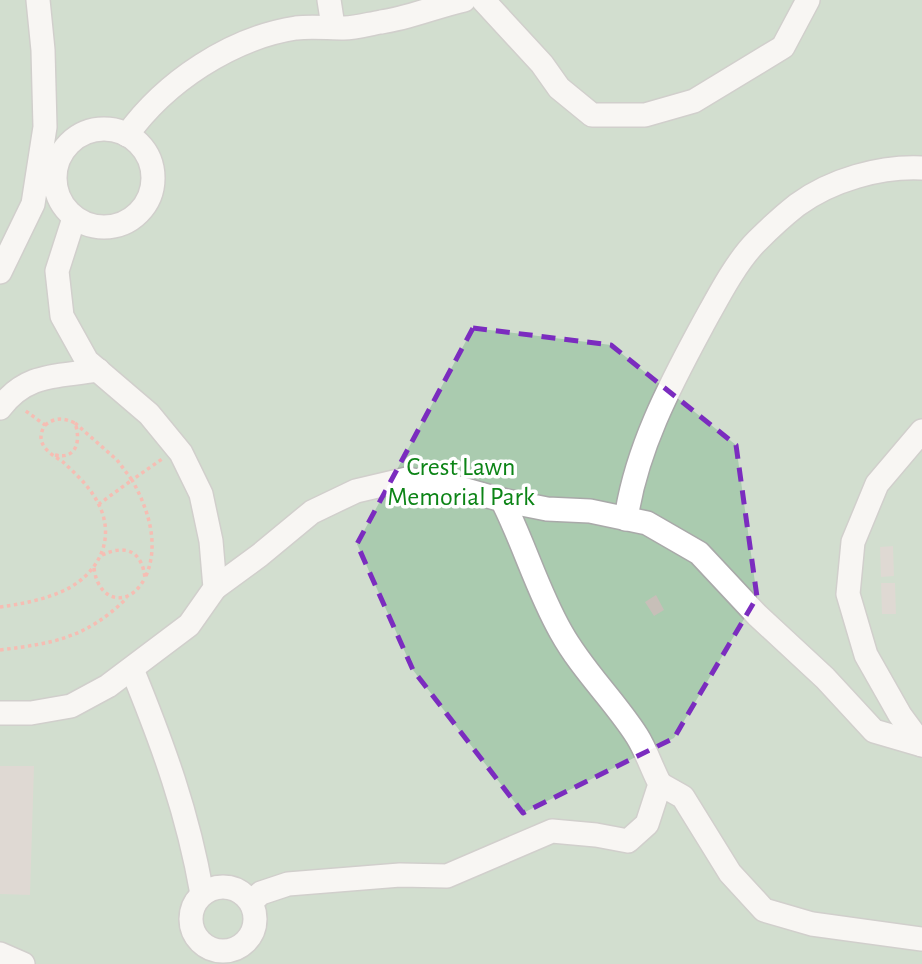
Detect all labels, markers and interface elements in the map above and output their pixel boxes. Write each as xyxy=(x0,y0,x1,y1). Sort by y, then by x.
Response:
park label: Crest Lawn Memorial Park xyxy=(387,454,535,510)

